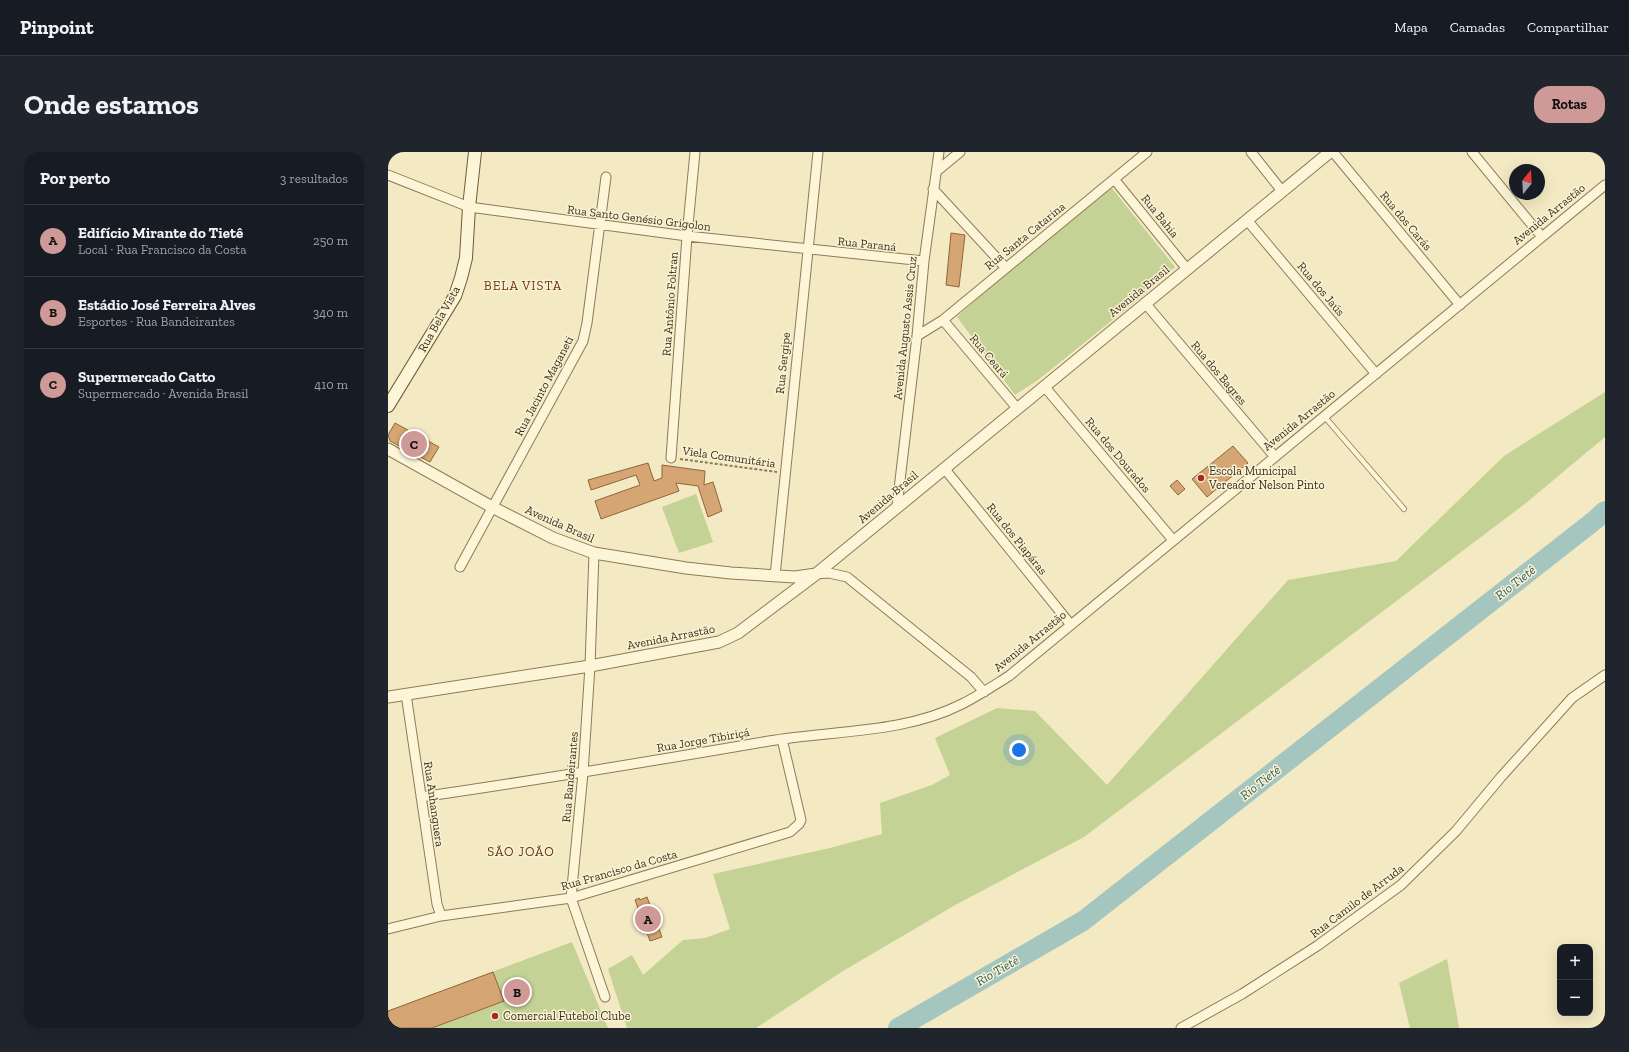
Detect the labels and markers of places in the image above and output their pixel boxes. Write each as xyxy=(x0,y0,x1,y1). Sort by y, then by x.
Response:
pin: C xyxy=(401,429,427,459)
place label: Escola Municipal Vereador Nelson Pinto xyxy=(1208,464,1325,492)
marker: Escola Municipal Vereador Nelson Pinto xyxy=(1196,473,1206,483)
pin: A xyxy=(635,904,661,934)
pin: B xyxy=(504,977,530,1007)
place label: Comercial Futebol Clube xyxy=(503,1009,631,1023)
marker: Comercial Futebol Clube xyxy=(490,1011,500,1021)

